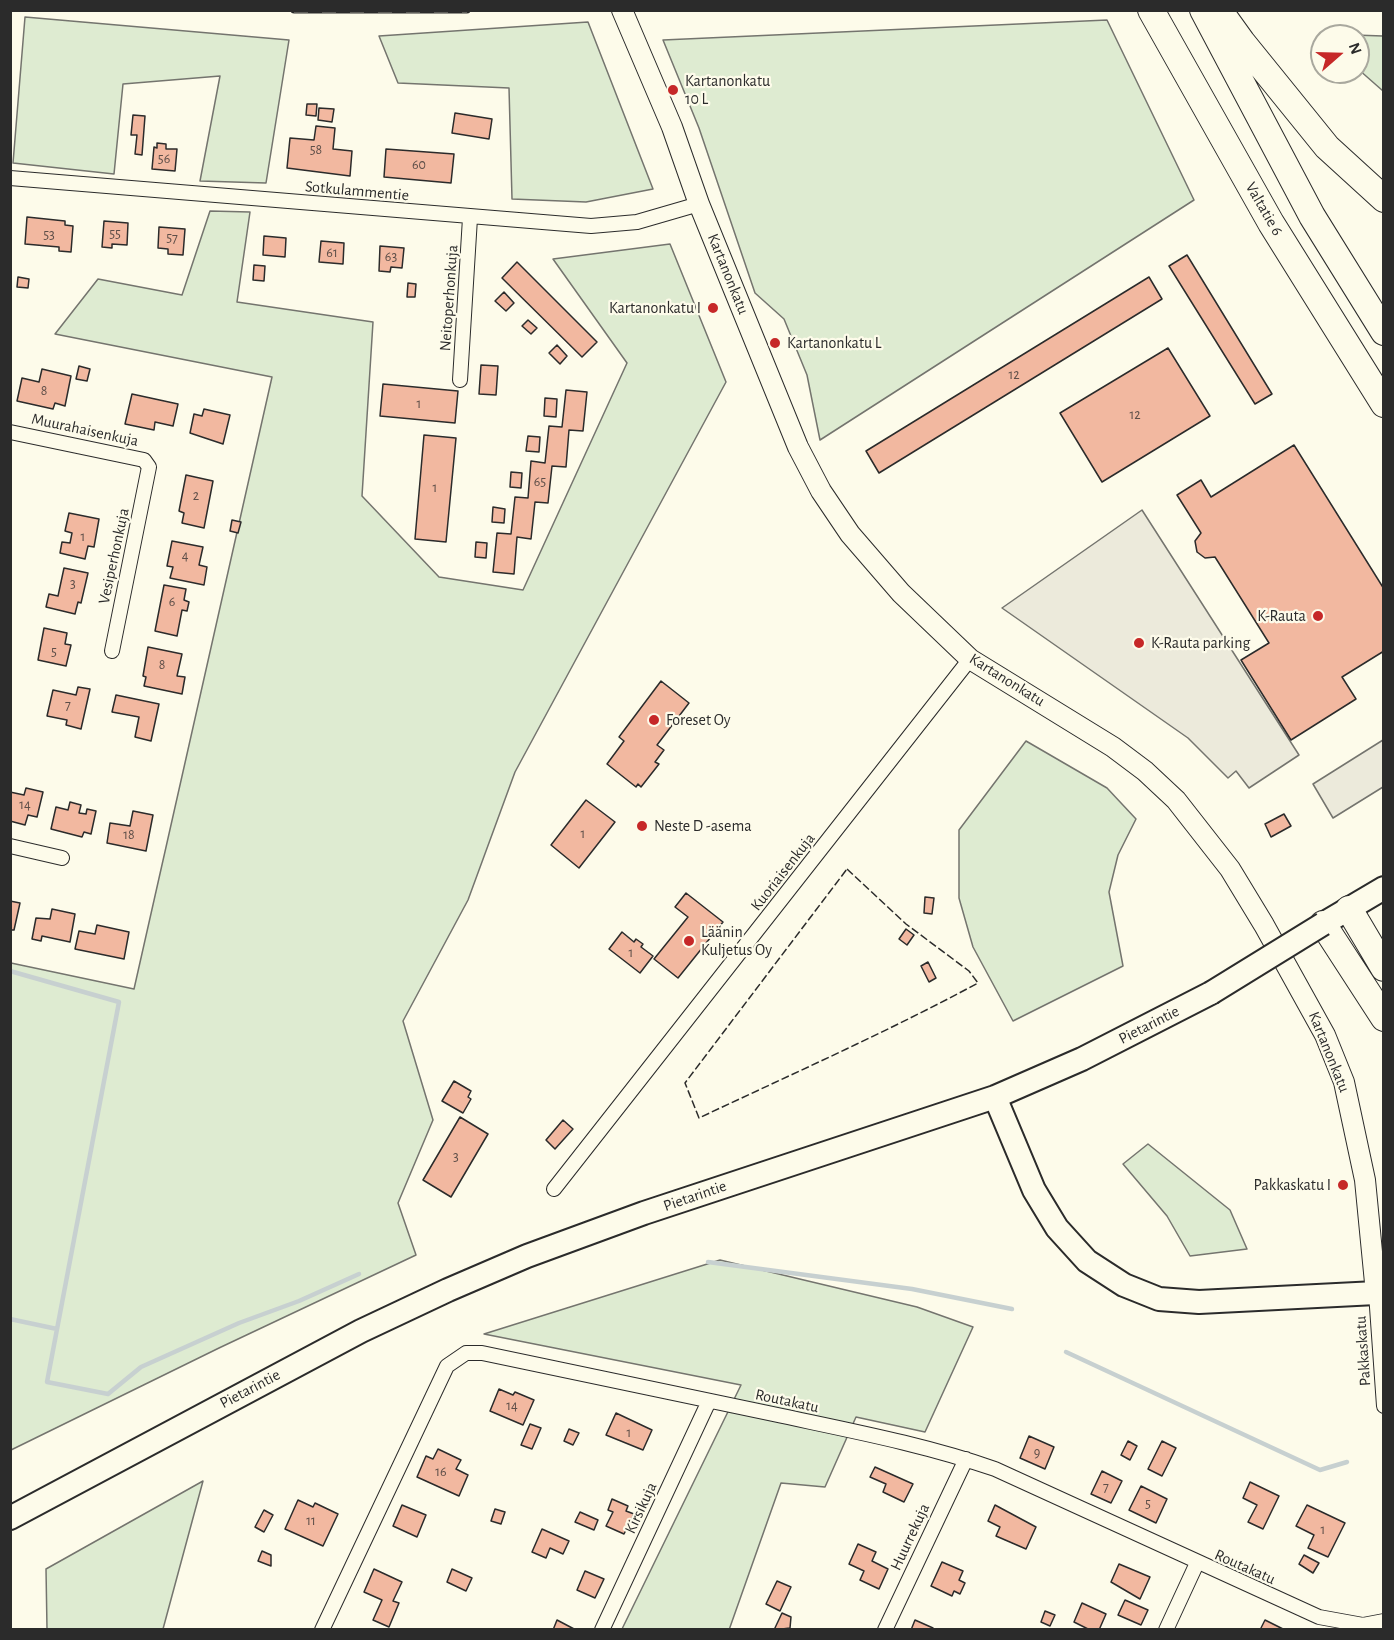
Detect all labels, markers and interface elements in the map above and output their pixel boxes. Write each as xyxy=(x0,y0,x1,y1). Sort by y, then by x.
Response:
north arrow xyxy=(1310,24,1370,84)
text: N xyxy=(1346,41,1364,56)
place label: Kartanonkatu 10 L xyxy=(685,71,770,109)
marker: Kartanonkatu 10 L xyxy=(666,83,680,97)
house number: 58 xyxy=(310,142,322,158)
house number: 56 xyxy=(158,151,170,167)
house number: 60 xyxy=(412,157,426,173)
street label: Sotkulammentie xyxy=(304,177,410,205)
street label: Valtatie 6 xyxy=(1241,179,1287,239)
house number: 55 xyxy=(109,226,121,242)
house number: 53 xyxy=(43,227,55,243)
house number: 57 xyxy=(166,230,178,246)
street label: Kartanonkatu xyxy=(703,231,753,317)
street label: Neitoperhonkuja xyxy=(436,244,462,352)
house number: 61 xyxy=(326,245,338,261)
house number: 63 xyxy=(385,249,397,265)
place label: Kartanonkatu I xyxy=(609,298,701,318)
marker: Kartanonkatu I xyxy=(706,301,720,315)
place label: Kartanonkatu L xyxy=(787,333,881,353)
marker: Kartanonkatu L xyxy=(768,336,782,350)
house number: 12 xyxy=(1008,367,1020,383)
house number: 8 xyxy=(41,383,47,399)
house number: 1 xyxy=(417,396,421,412)
house number: 12 xyxy=(1129,407,1141,423)
street label: Muurahaisenkuja xyxy=(30,409,140,451)
house number: 65 xyxy=(534,474,546,490)
house number: 1 xyxy=(433,480,437,496)
house number: 2 xyxy=(193,488,199,504)
street label: Vesiperhonkuja xyxy=(94,506,134,606)
house number: 1 xyxy=(81,529,85,545)
house number: 4 xyxy=(182,548,188,564)
house number: 3 xyxy=(70,576,76,592)
house number: 6 xyxy=(169,594,175,610)
place label: K-Rauta xyxy=(1257,606,1306,626)
marker: K-Rauta xyxy=(1311,609,1325,623)
place label: K-Rauta parking xyxy=(1151,633,1250,653)
marker: K-Rauta parking xyxy=(1132,636,1146,650)
house number: 5 xyxy=(51,644,57,660)
street label: Kartanonkatu xyxy=(966,649,1048,711)
house number: 8 xyxy=(159,657,165,673)
house number: 7 xyxy=(65,697,71,713)
place label: Foreset Oy xyxy=(666,710,731,730)
marker: Foreset Oy xyxy=(647,713,661,727)
house number: 14 xyxy=(19,797,31,813)
place label: Neste D -asema xyxy=(654,816,752,836)
marker: Neste D -asema xyxy=(635,819,649,833)
house number: 1 xyxy=(581,826,585,842)
house number: 18 xyxy=(123,827,135,843)
street label: Kuoriaisenkuja xyxy=(747,829,819,915)
place label: Läänin Kuljetus Oy xyxy=(701,922,772,960)
marker: Läänin Kuljetus Oy xyxy=(682,934,696,948)
house number: 1 xyxy=(629,945,633,961)
street label: Pietarintie xyxy=(1115,1002,1183,1048)
street label: Kartanonkatu xyxy=(1304,1009,1354,1095)
house number: 3 xyxy=(453,1149,459,1165)
place label: Pakkaskatu I xyxy=(1254,1175,1331,1195)
street label: Pietarintie xyxy=(661,1176,729,1216)
marker: Pakkaskatu I xyxy=(1336,1178,1350,1192)
street label: Pakkaskatu xyxy=(1351,1315,1375,1387)
street label: Pietarintie xyxy=(217,1365,283,1413)
street label: Routakatu xyxy=(753,1385,821,1417)
house number: 14 xyxy=(506,1398,518,1414)
house number: 1 xyxy=(627,1425,631,1441)
house number: 9 xyxy=(1034,1445,1040,1461)
house number: 16 xyxy=(435,1464,447,1480)
street label: Kirsikuja xyxy=(621,1479,661,1537)
house number: 7 xyxy=(1103,1479,1109,1495)
house number: 5 xyxy=(1145,1496,1151,1512)
street label: Huurrekuja xyxy=(886,1500,934,1574)
house number: 11 xyxy=(306,1513,316,1529)
house number: 1 xyxy=(1321,1522,1325,1538)
street label: Routakatu xyxy=(1212,1545,1278,1589)

